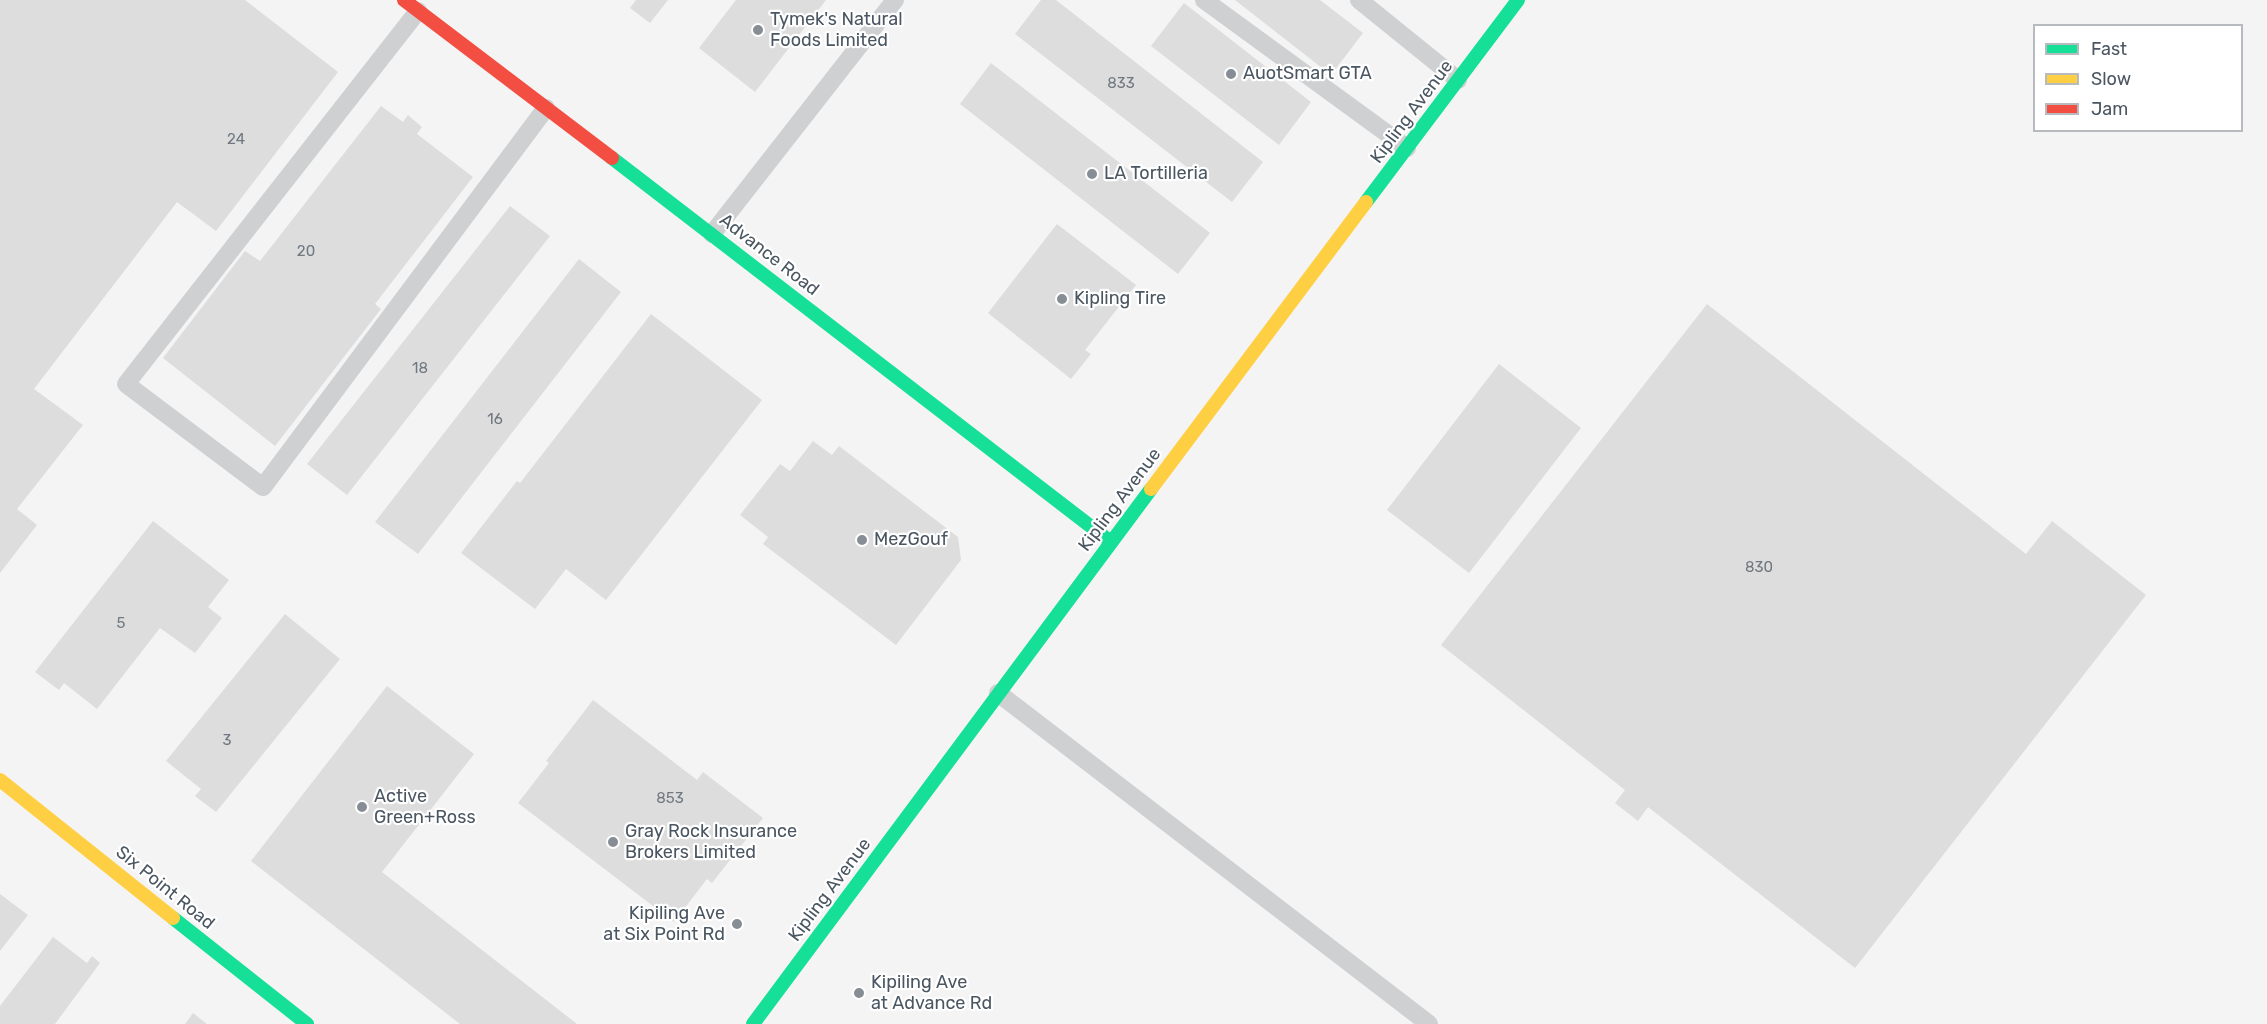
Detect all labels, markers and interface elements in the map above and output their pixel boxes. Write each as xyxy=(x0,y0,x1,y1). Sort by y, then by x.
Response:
place label: Tymek's Natural Foods Limited xyxy=(770,9,903,52)
marker: Tymek's Natural Foods Limited xyxy=(751,23,765,37)
legend xyxy=(2033,24,2243,132)
text: Fast xyxy=(2091,38,2127,60)
street label: Kipling Avenue xyxy=(1366,56,1458,168)
place label: AuotSmart GTA xyxy=(1243,63,1372,85)
marker: AuotSmart GTA xyxy=(1224,67,1238,81)
text: Slow xyxy=(2091,68,2131,90)
house number: 833 xyxy=(1107,75,1135,93)
text: Jam xyxy=(2091,98,2128,120)
house number: 24 xyxy=(227,131,245,149)
place label: LA Tortilleria xyxy=(1104,163,1208,185)
marker: LA Tortilleria xyxy=(1085,167,1099,181)
street label: Advance Road xyxy=(715,209,823,301)
house number: 20 xyxy=(297,243,315,261)
place label: Kipling Tire xyxy=(1074,288,1166,310)
marker: Kipling Tire xyxy=(1055,292,1069,306)
house number: 18 xyxy=(412,360,428,378)
house number: 16 xyxy=(487,411,503,429)
street label: Kipling Avenue xyxy=(1074,444,1166,556)
place label: MezGouf xyxy=(874,529,948,551)
marker: MezGouf xyxy=(855,533,869,547)
house number: 830 xyxy=(1745,559,1773,577)
house number: 5 xyxy=(117,615,125,633)
house number: 3 xyxy=(222,732,232,750)
place label: Active Green+Ross xyxy=(374,786,476,828)
house number: 853 xyxy=(656,790,684,808)
marker: Active Green+Ross xyxy=(355,800,369,814)
place label: Gray Rock Insurance Brokers Limited xyxy=(625,821,797,864)
street label: Kipling Avenue xyxy=(784,834,876,946)
marker: Gray Rock Insurance Brokers Limited xyxy=(606,835,620,849)
street label: Six Point Road xyxy=(111,842,219,934)
place label: Kipiling Ave at Six Point Rd xyxy=(603,903,725,946)
marker: Kipiling Ave at Six Point Rd xyxy=(730,917,744,931)
place label: Kipiling Ave at Advance Rd xyxy=(871,972,992,1014)
marker: Kipiling Ave at Advance Rd xyxy=(852,986,866,1000)

